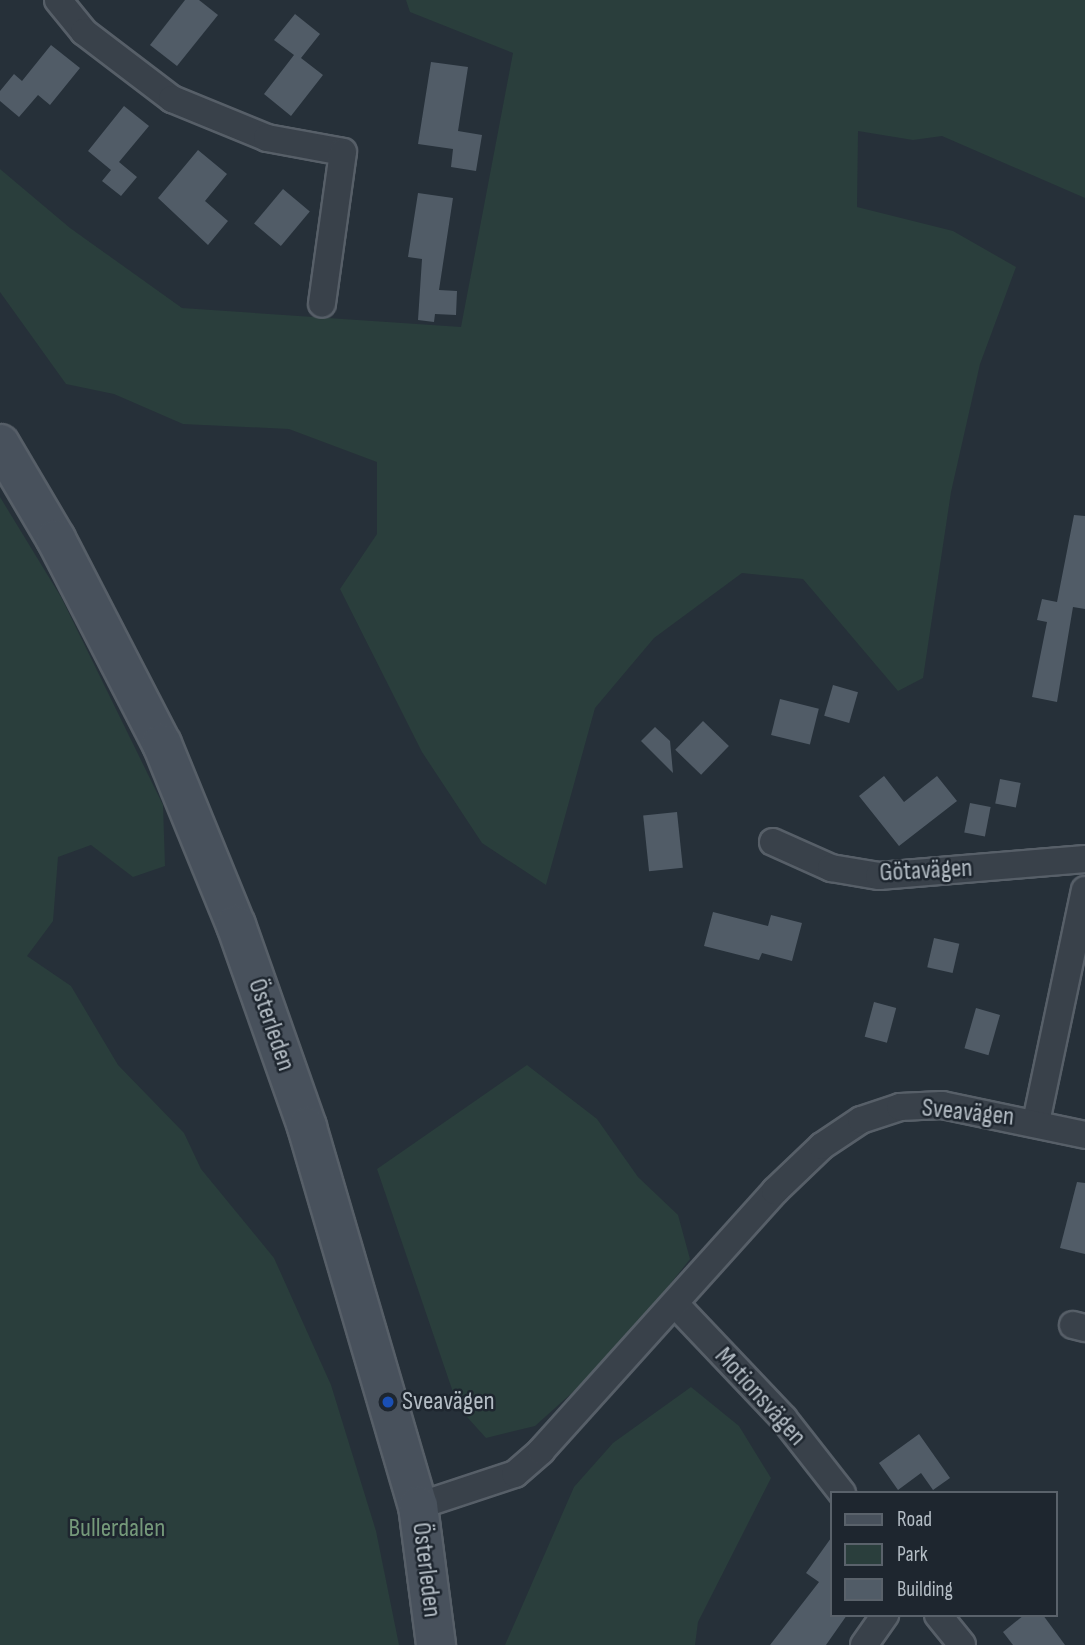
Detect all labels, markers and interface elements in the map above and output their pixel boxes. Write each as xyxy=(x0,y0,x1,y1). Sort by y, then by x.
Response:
street label: Götavägen xyxy=(879,853,973,889)
street label: Österleden xyxy=(241,975,301,1075)
street label: Sveavägen xyxy=(920,1093,1016,1133)
street label: Motionsvägen xyxy=(708,1341,812,1453)
place label: Sveavägen xyxy=(402,1386,495,1418)
marker: Sveavägen xyxy=(380,1394,396,1410)
legend xyxy=(830,1491,1057,1617)
text: Road xyxy=(897,1507,932,1532)
park label: Bullerdalen xyxy=(69,1513,165,1545)
street label: Österleden xyxy=(405,1521,447,1619)
text: Park xyxy=(897,1542,928,1567)
text: Building xyxy=(897,1577,953,1602)

